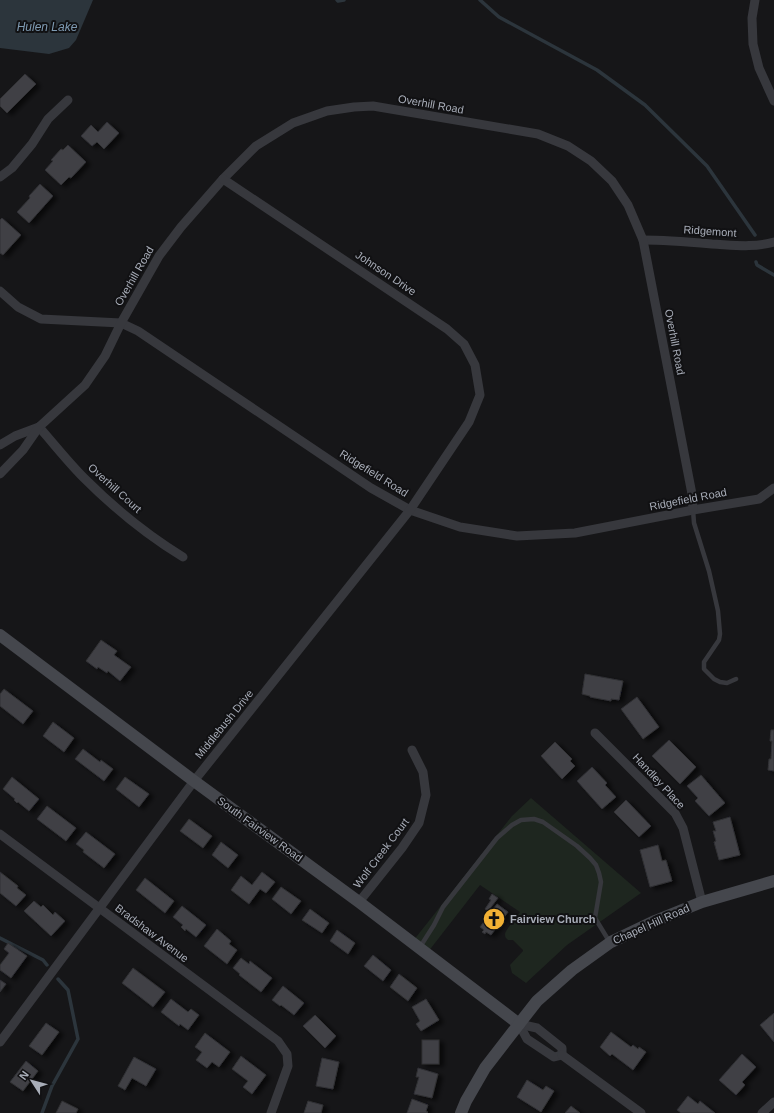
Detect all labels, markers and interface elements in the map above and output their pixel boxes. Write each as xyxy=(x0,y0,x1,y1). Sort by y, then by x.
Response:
water label: Hulen Lake xyxy=(17,20,78,34)
street label: Overhill Road xyxy=(397,92,465,116)
street label: Ridgemont xyxy=(683,223,737,239)
street label: Overhill Road xyxy=(112,244,156,308)
street label: Johnson Drive xyxy=(353,248,419,298)
street label: Overhill Road xyxy=(663,308,687,376)
street label: Ridgefield Road xyxy=(338,447,410,499)
street label: Overhill Court xyxy=(86,461,144,515)
street label: Ridgefield Road xyxy=(648,486,728,512)
street label: Middlebush Drive xyxy=(193,687,255,761)
street label: Handley Place xyxy=(630,751,688,811)
street label: South Fairview Road xyxy=(215,794,305,864)
street label: Wolf Creek Court xyxy=(351,816,411,890)
street label: Bradshaw Avenue xyxy=(113,902,191,964)
street label: Chapel Hill Road xyxy=(611,902,691,946)
church icon: Fairview Church xyxy=(481,906,507,932)
place label: Fairview Church xyxy=(510,913,596,925)
north arrow xyxy=(12,1061,52,1101)
text: N xyxy=(17,1068,31,1082)

